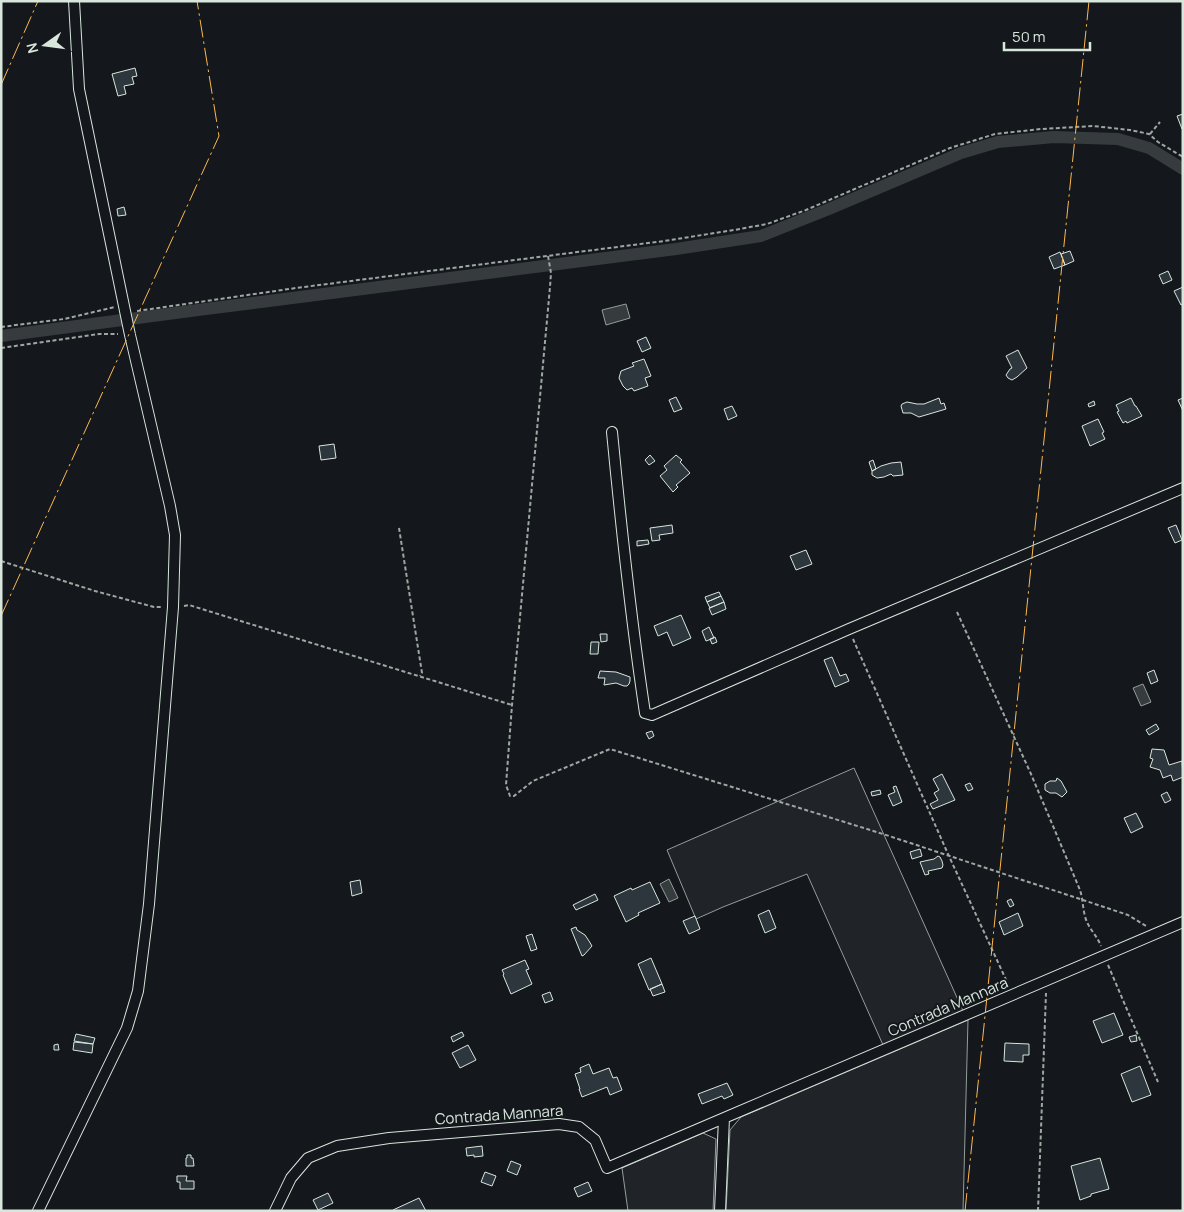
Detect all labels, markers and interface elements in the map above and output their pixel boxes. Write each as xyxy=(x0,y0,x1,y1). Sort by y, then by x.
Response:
north arrow xyxy=(20,20,70,70)
scale bar xyxy=(1004,20,1090,52)
text: 50 m xyxy=(1012,26,1046,47)
text: N xyxy=(21,41,42,55)
street label: Contrada Mannara xyxy=(884,972,1011,1041)
street label: Contrada Mannara xyxy=(434,1100,564,1129)

